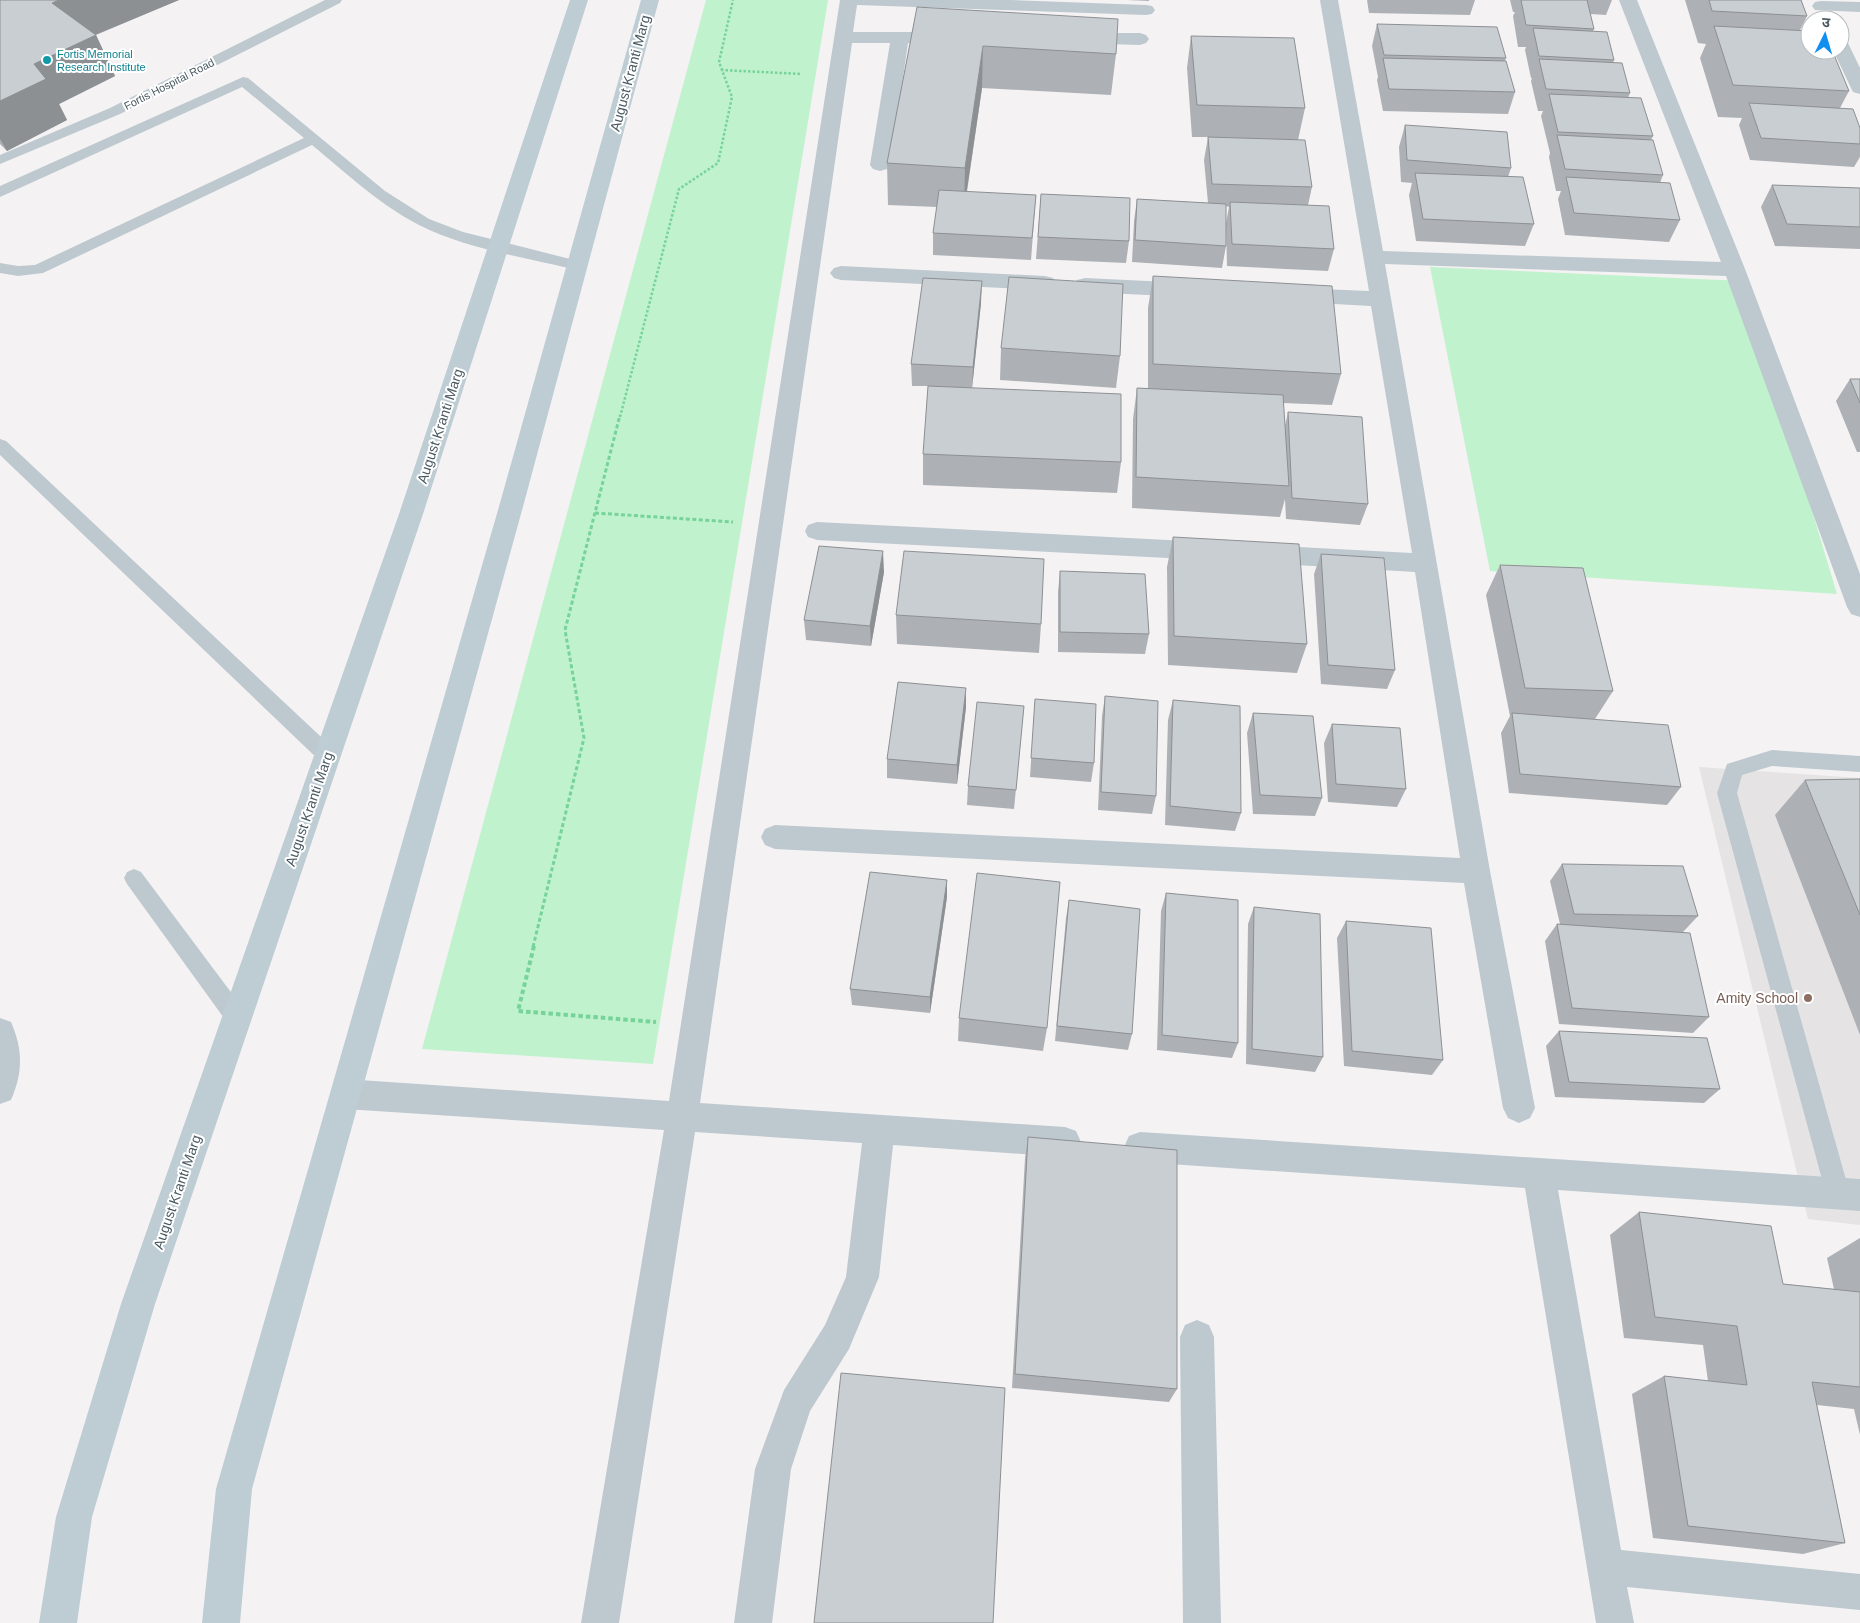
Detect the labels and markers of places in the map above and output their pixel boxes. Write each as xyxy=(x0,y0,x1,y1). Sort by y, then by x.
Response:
place label: Fortis Memorial Research Institute xyxy=(57,48,146,73)
marker: Fortis Memorial Research Institute xyxy=(41,54,53,66)
place label: Amity School xyxy=(1716,990,1798,1006)
marker: Amity School xyxy=(1802,992,1814,1004)

